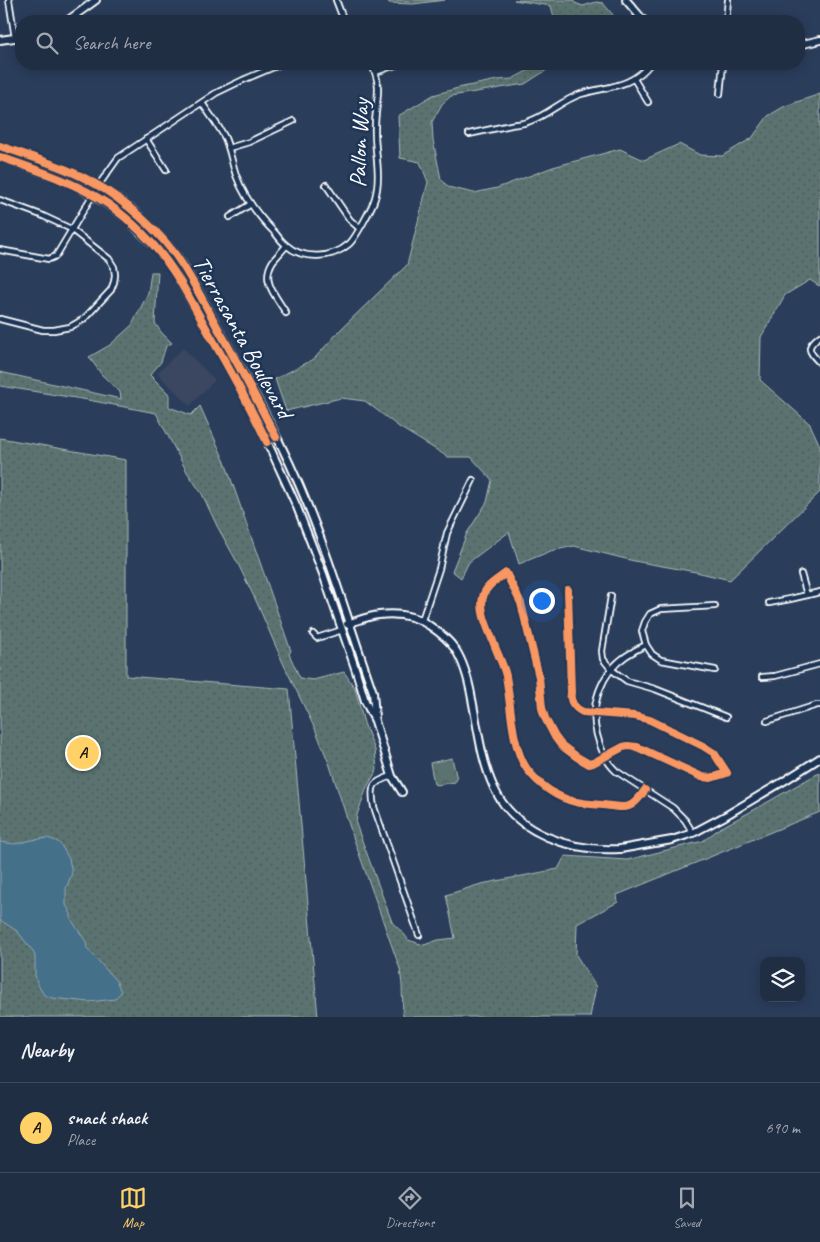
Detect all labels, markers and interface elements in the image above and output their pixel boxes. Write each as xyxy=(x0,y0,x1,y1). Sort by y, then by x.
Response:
search box xyxy=(15,15,805,70)
icon: search xyxy=(33,29,61,57)
text: Search here xyxy=(73,31,150,55)
street label: Pallon Way xyxy=(342,96,376,188)
street label: Tierrasanta Boulevard xyxy=(186,251,302,426)
your location xyxy=(529,588,555,614)
pin: A xyxy=(67,734,99,772)
map controls xyxy=(760,957,805,1002)
button: layers xyxy=(760,957,805,1002)
text: Nearby xyxy=(20,1037,73,1063)
text: snack shack xyxy=(67,1106,147,1130)
text: A xyxy=(32,1118,40,1138)
text: 690 m xyxy=(766,1118,800,1138)
text: Place xyxy=(67,1130,95,1150)
tab: Map xyxy=(119,1184,147,1231)
tab: Directions xyxy=(386,1184,434,1231)
tab: Saved xyxy=(673,1184,701,1231)

